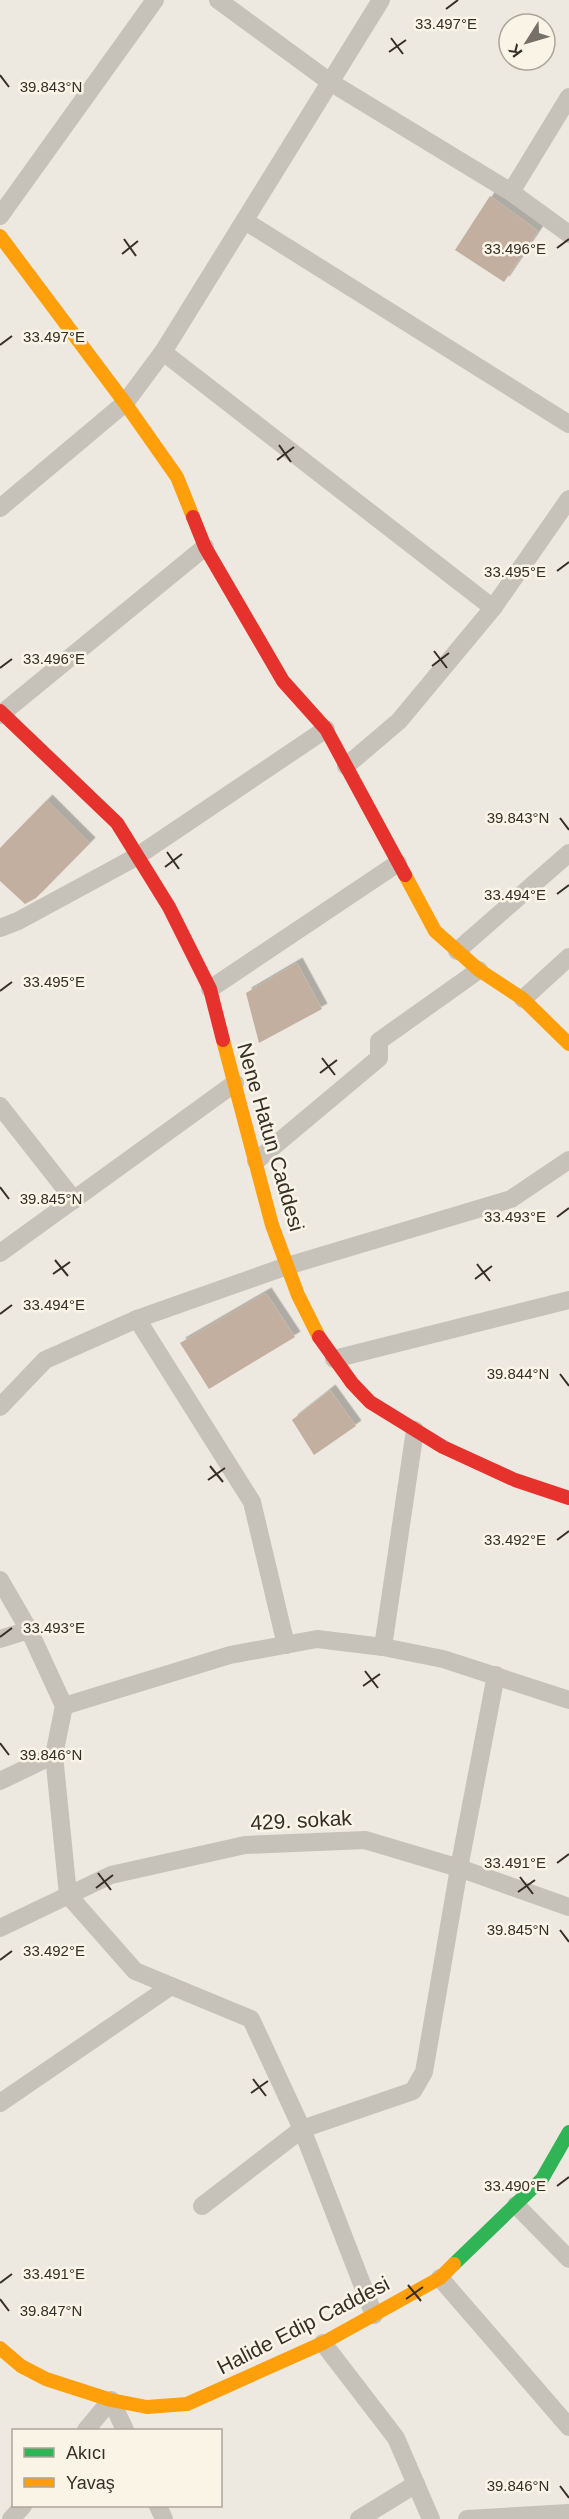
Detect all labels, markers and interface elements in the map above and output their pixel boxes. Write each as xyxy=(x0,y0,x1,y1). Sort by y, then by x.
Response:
north arrow xyxy=(497,12,557,72)
text: 33.497°E xyxy=(415,15,477,32)
text: K xyxy=(505,41,526,60)
text: 39.843°N xyxy=(20,78,82,95)
text: 33.496°E xyxy=(484,240,546,257)
text: 33.497°E xyxy=(23,328,85,345)
text: 33.495°E xyxy=(484,563,546,580)
text: 33.496°E xyxy=(23,650,85,667)
text: 39.843°N xyxy=(487,809,549,826)
text: 33.494°E xyxy=(484,886,546,903)
text: 33.495°E xyxy=(23,973,85,990)
street label: Nene Hatun Caddesi xyxy=(233,1040,309,1234)
text: 39.845°N xyxy=(20,1190,82,1207)
text: 33.493°E xyxy=(484,1208,546,1225)
text: 33.494°E xyxy=(23,1296,85,1313)
text: 39.844°N xyxy=(487,1365,549,1382)
text: 33.492°E xyxy=(484,1531,546,1548)
text: 33.493°E xyxy=(23,1619,85,1636)
text: 39.846°N xyxy=(20,1746,82,1763)
street label: 429. sokak xyxy=(250,1806,353,1834)
text: 33.491°E xyxy=(484,1854,546,1871)
text: 39.845°N xyxy=(487,1921,549,1938)
text: 33.492°E xyxy=(23,1942,85,1959)
text: 33.490°E xyxy=(484,2177,546,2194)
text: 33.491°E xyxy=(23,2265,85,2282)
street label: Halide Edip Caddesi xyxy=(213,2272,393,2378)
text: 39.847°N xyxy=(20,2302,82,2319)
legend xyxy=(12,2429,222,2507)
text: Akıcı xyxy=(66,2443,106,2463)
text: Yavaş xyxy=(66,2473,115,2493)
text: 39.846°N xyxy=(487,2477,549,2494)

